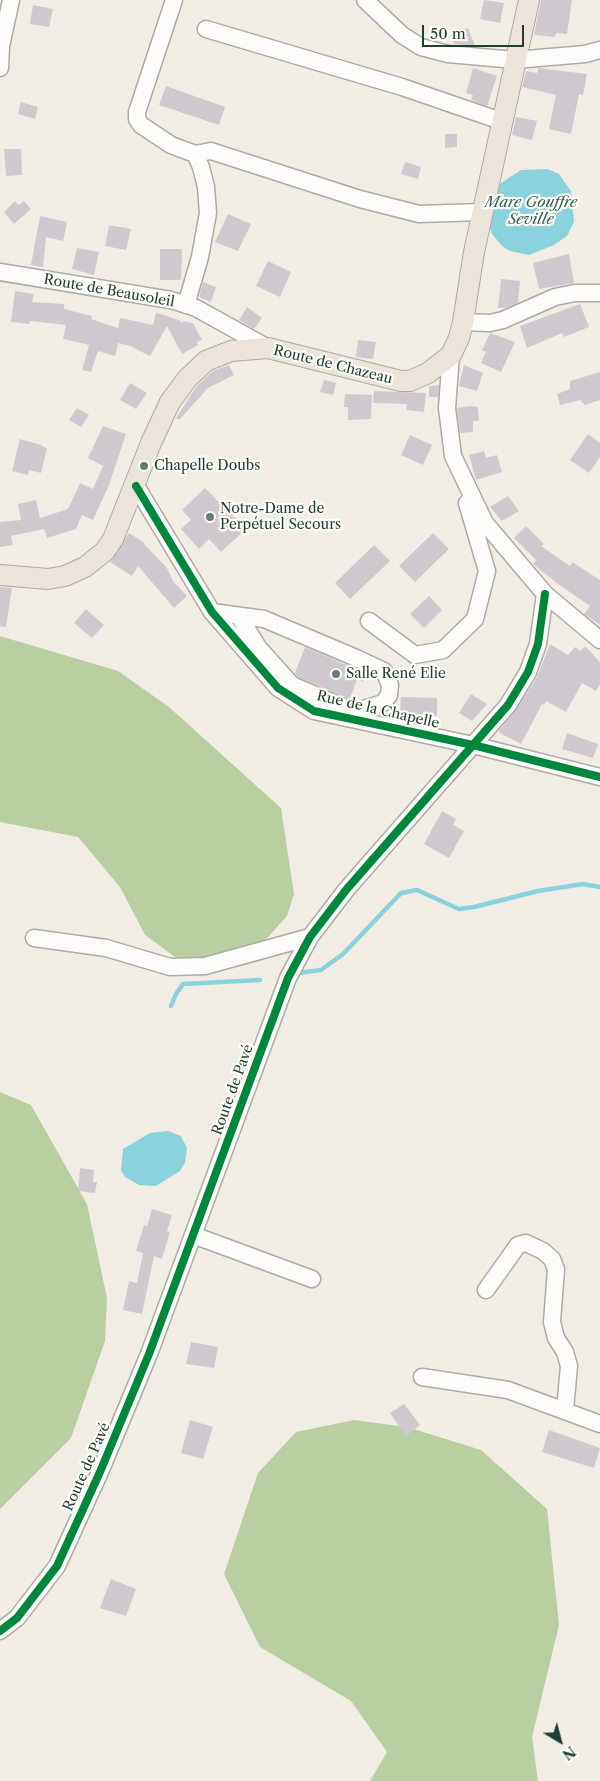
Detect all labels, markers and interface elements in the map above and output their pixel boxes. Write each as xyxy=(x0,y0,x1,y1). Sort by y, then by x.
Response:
scale bar xyxy=(425,15,528,47)
text: 50 m xyxy=(430,24,466,43)
water label: Mare Gouffre Seville xyxy=(485,194,577,229)
street label: Route de Beausoleil xyxy=(42,271,176,311)
street label: Route de Chazeau xyxy=(272,342,394,388)
place label: Chapelle Doubs xyxy=(154,458,260,474)
marker: Chapelle Doubs xyxy=(138,460,150,472)
place label: Notre-Dame de Perpétuel Secours xyxy=(220,501,341,534)
marker: Notre-Dame de Perpétuel Secours xyxy=(204,511,216,523)
place label: Salle René Elie xyxy=(346,666,446,682)
marker: Salle René Elie xyxy=(330,668,342,680)
street label: Rue de la Chapelle xyxy=(315,688,441,732)
street label: Route de Pavé xyxy=(209,1042,257,1138)
street label: Route de Pavé xyxy=(60,1420,114,1514)
north arrow xyxy=(535,1716,585,1766)
text: N xyxy=(559,1742,579,1764)

